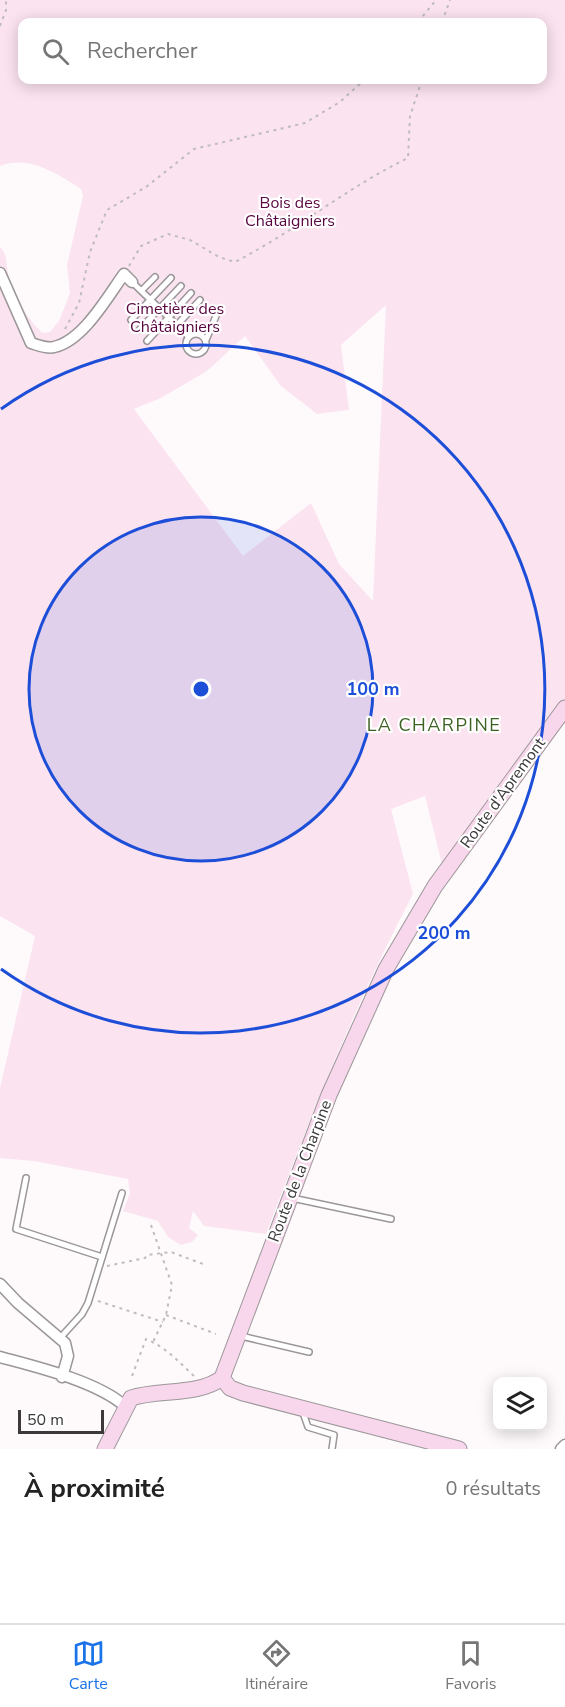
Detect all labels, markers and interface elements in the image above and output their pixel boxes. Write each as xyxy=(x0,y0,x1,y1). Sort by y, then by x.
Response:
search box xyxy=(18,18,547,84)
icon: search xyxy=(39,35,72,68)
text: Rechercher xyxy=(87,36,198,66)
park label: Bois des Châtaigniers xyxy=(245,192,335,232)
park label: Cimetière des Châtaigniers xyxy=(126,298,224,338)
text: 100 m xyxy=(346,677,400,701)
centre of rings xyxy=(191,679,211,699)
district label: LA CHARPINE xyxy=(367,713,501,737)
street label: Route d'Apremont xyxy=(455,733,551,853)
text: 200 m xyxy=(417,921,471,945)
street label: Route de la Charpine xyxy=(263,1097,337,1245)
map controls xyxy=(493,1377,547,1431)
button: layers xyxy=(493,1377,547,1431)
scale bar xyxy=(18,1407,104,1434)
text: 50 m xyxy=(27,1409,64,1431)
text: À proximité xyxy=(24,1471,165,1506)
text: 0 résultats xyxy=(445,1475,541,1502)
tab: Carte xyxy=(69,1637,108,1695)
tab: Itinéraire xyxy=(245,1637,308,1695)
tab: Favoris xyxy=(445,1637,496,1695)

